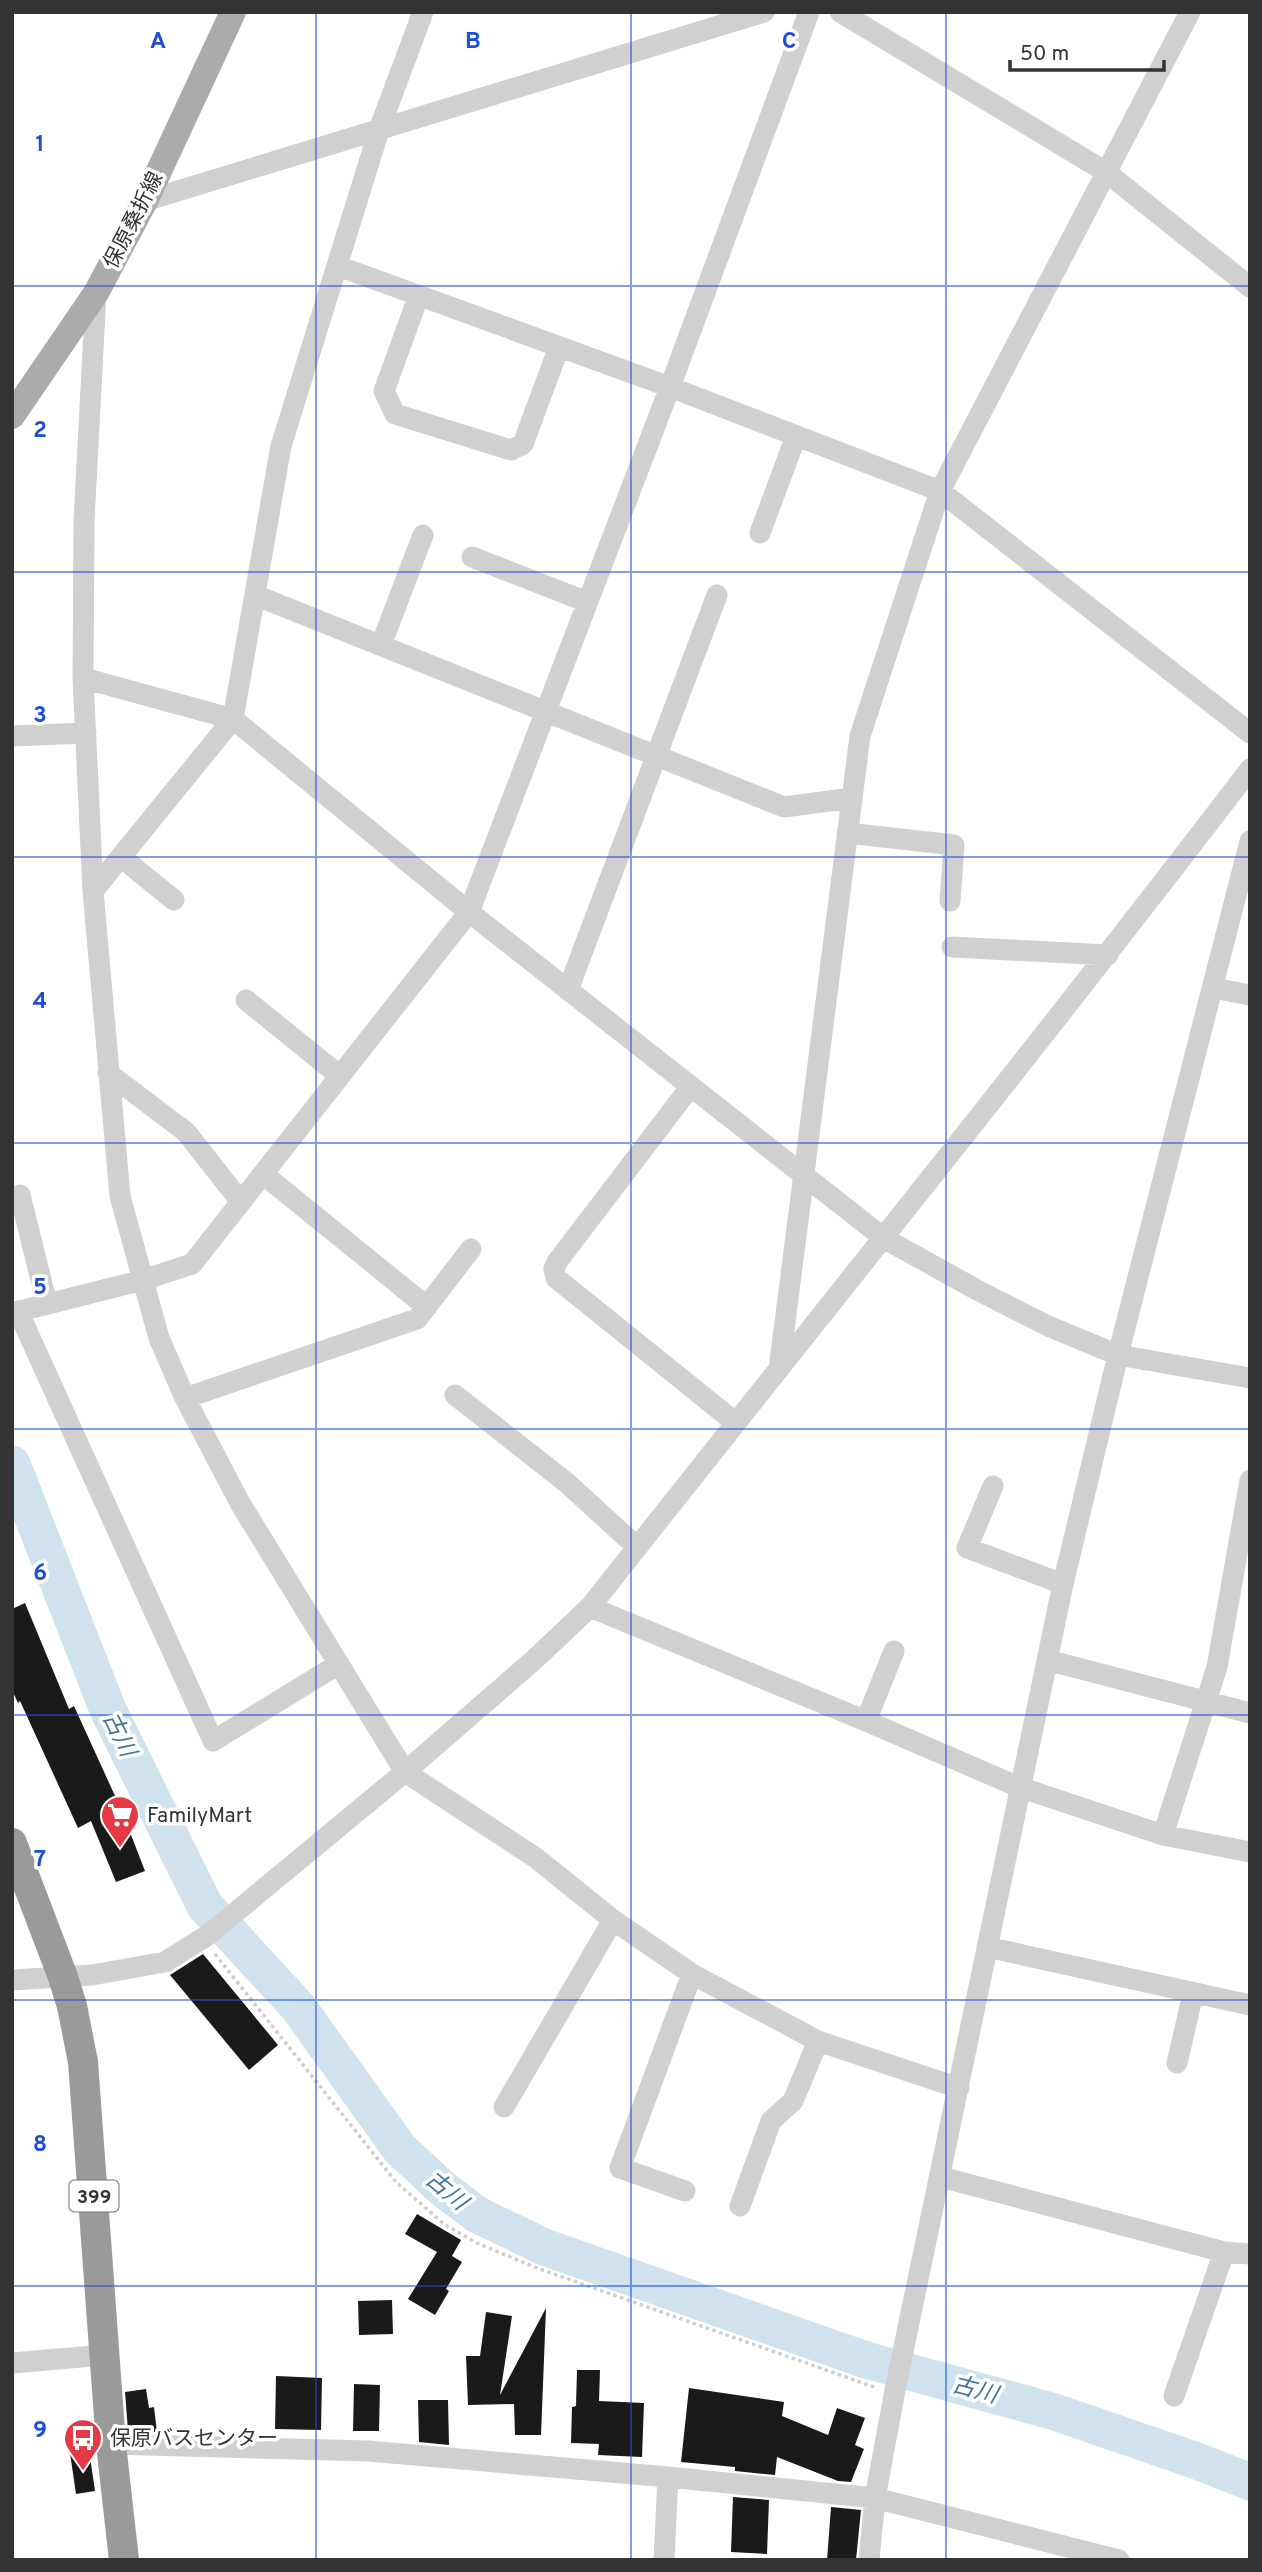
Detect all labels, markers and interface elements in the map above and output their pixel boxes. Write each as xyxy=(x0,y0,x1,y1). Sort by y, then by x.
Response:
text: A xyxy=(150,28,166,57)
text: B xyxy=(465,28,481,57)
text: C xyxy=(782,28,796,57)
scale bar xyxy=(1010,28,1164,72)
text: 50 m xyxy=(1020,41,1069,68)
text: 1 xyxy=(35,131,45,160)
street label: 保原桑折線 xyxy=(98,168,170,274)
text: 2 xyxy=(33,417,47,446)
text: 3 xyxy=(33,702,47,731)
text: 4 xyxy=(33,988,47,1017)
text: 5 xyxy=(33,1274,47,1303)
text: 6 xyxy=(33,1560,47,1589)
water label: 古川 xyxy=(95,1708,142,1765)
supermarket icon: FamilyMart xyxy=(99,1794,141,1849)
place label: FamilyMart xyxy=(147,1803,252,1830)
text: 7 xyxy=(34,1846,46,1875)
text: 8 xyxy=(33,2131,47,2160)
water label: 古川 xyxy=(418,2166,475,2220)
road number: 399 xyxy=(70,2180,119,2212)
water label: 古川 xyxy=(948,2371,1003,2412)
text: 9 xyxy=(33,2417,47,2446)
bus stop icon: 保原バスセンター xyxy=(62,2417,104,2472)
place label: 保原バスセンター xyxy=(110,2426,278,2453)

